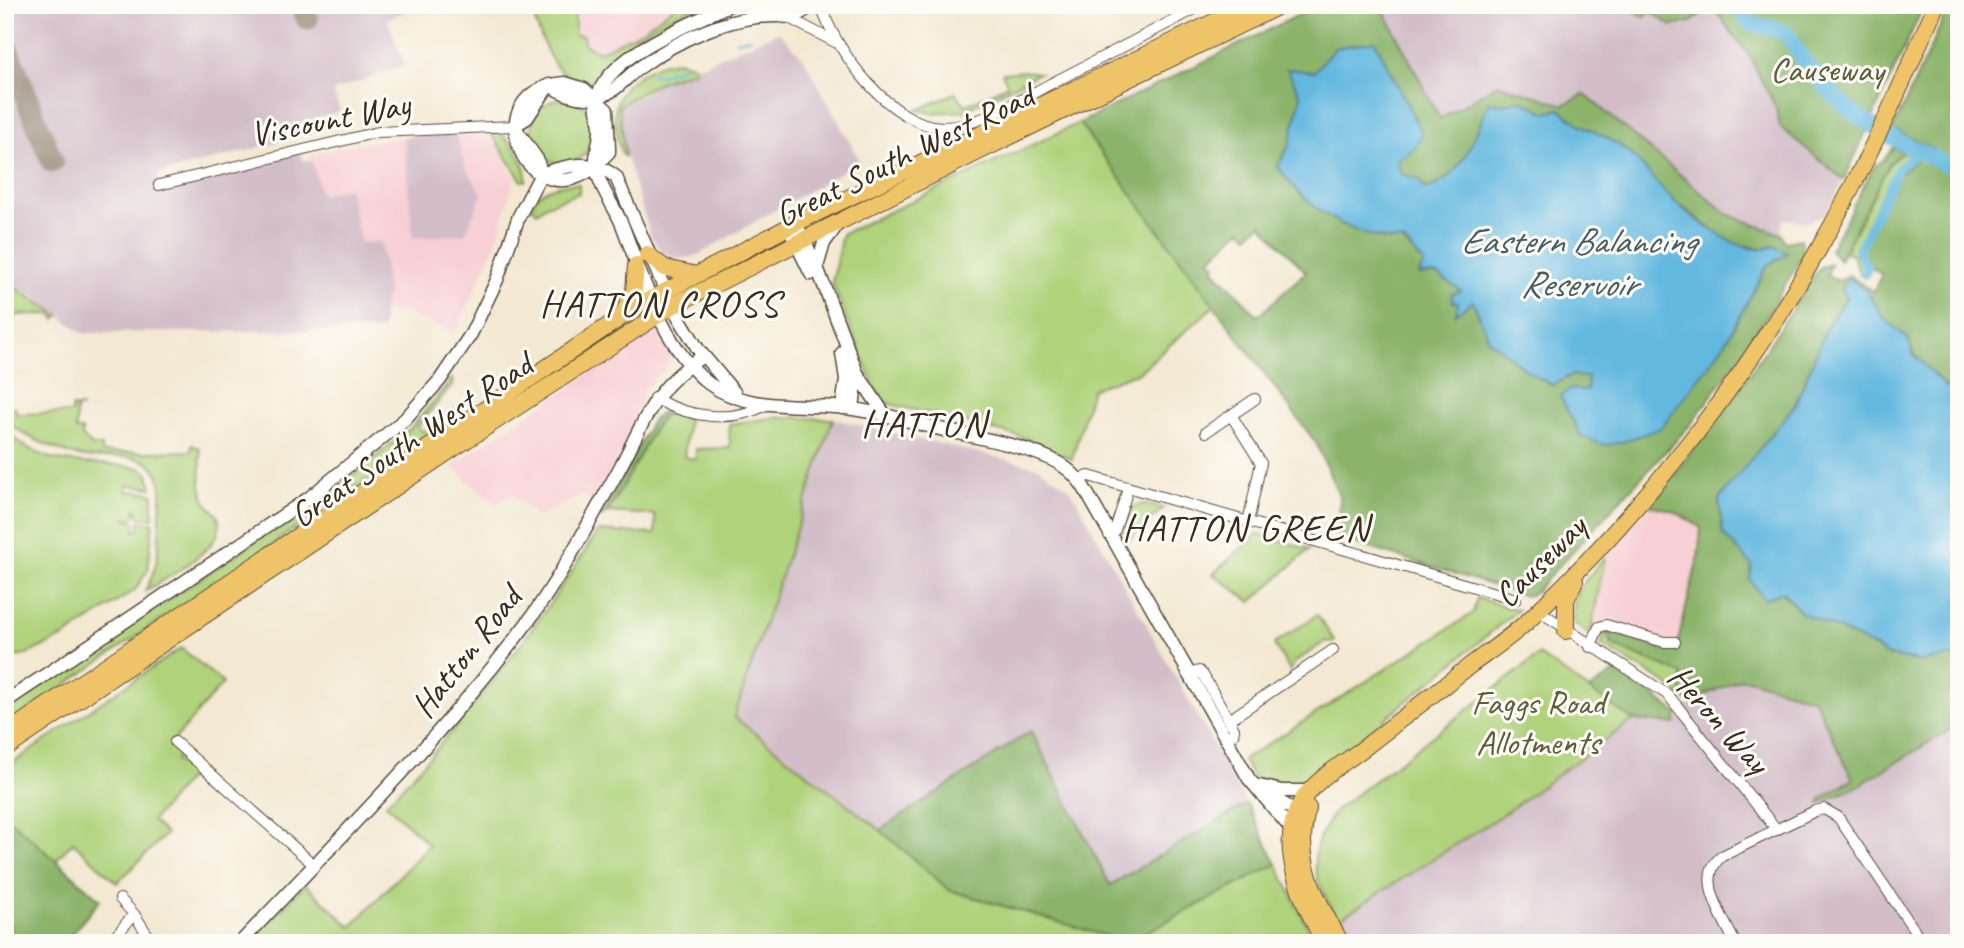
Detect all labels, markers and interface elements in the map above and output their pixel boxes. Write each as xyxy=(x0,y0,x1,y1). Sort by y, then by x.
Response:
park label: Causeway xyxy=(1770,47,1887,92)
street label: Great South West Road xyxy=(767,71,1045,237)
street label: Viscount Way xyxy=(246,81,416,156)
water label: Eastern Balancing Reservoir xyxy=(1461,217,1700,307)
district label: HATTON CROSS xyxy=(540,280,786,327)
street label: Great South West Road xyxy=(281,340,545,538)
district label: HATTON xyxy=(861,400,990,447)
street label: Causeway xyxy=(1484,503,1598,617)
district label: HATTON GREEN xyxy=(1122,504,1373,551)
street label: Hatton Road xyxy=(401,573,535,727)
street label: Heron Way xyxy=(1658,655,1782,785)
park label: Faggs Road Allotments xyxy=(1471,680,1610,765)

